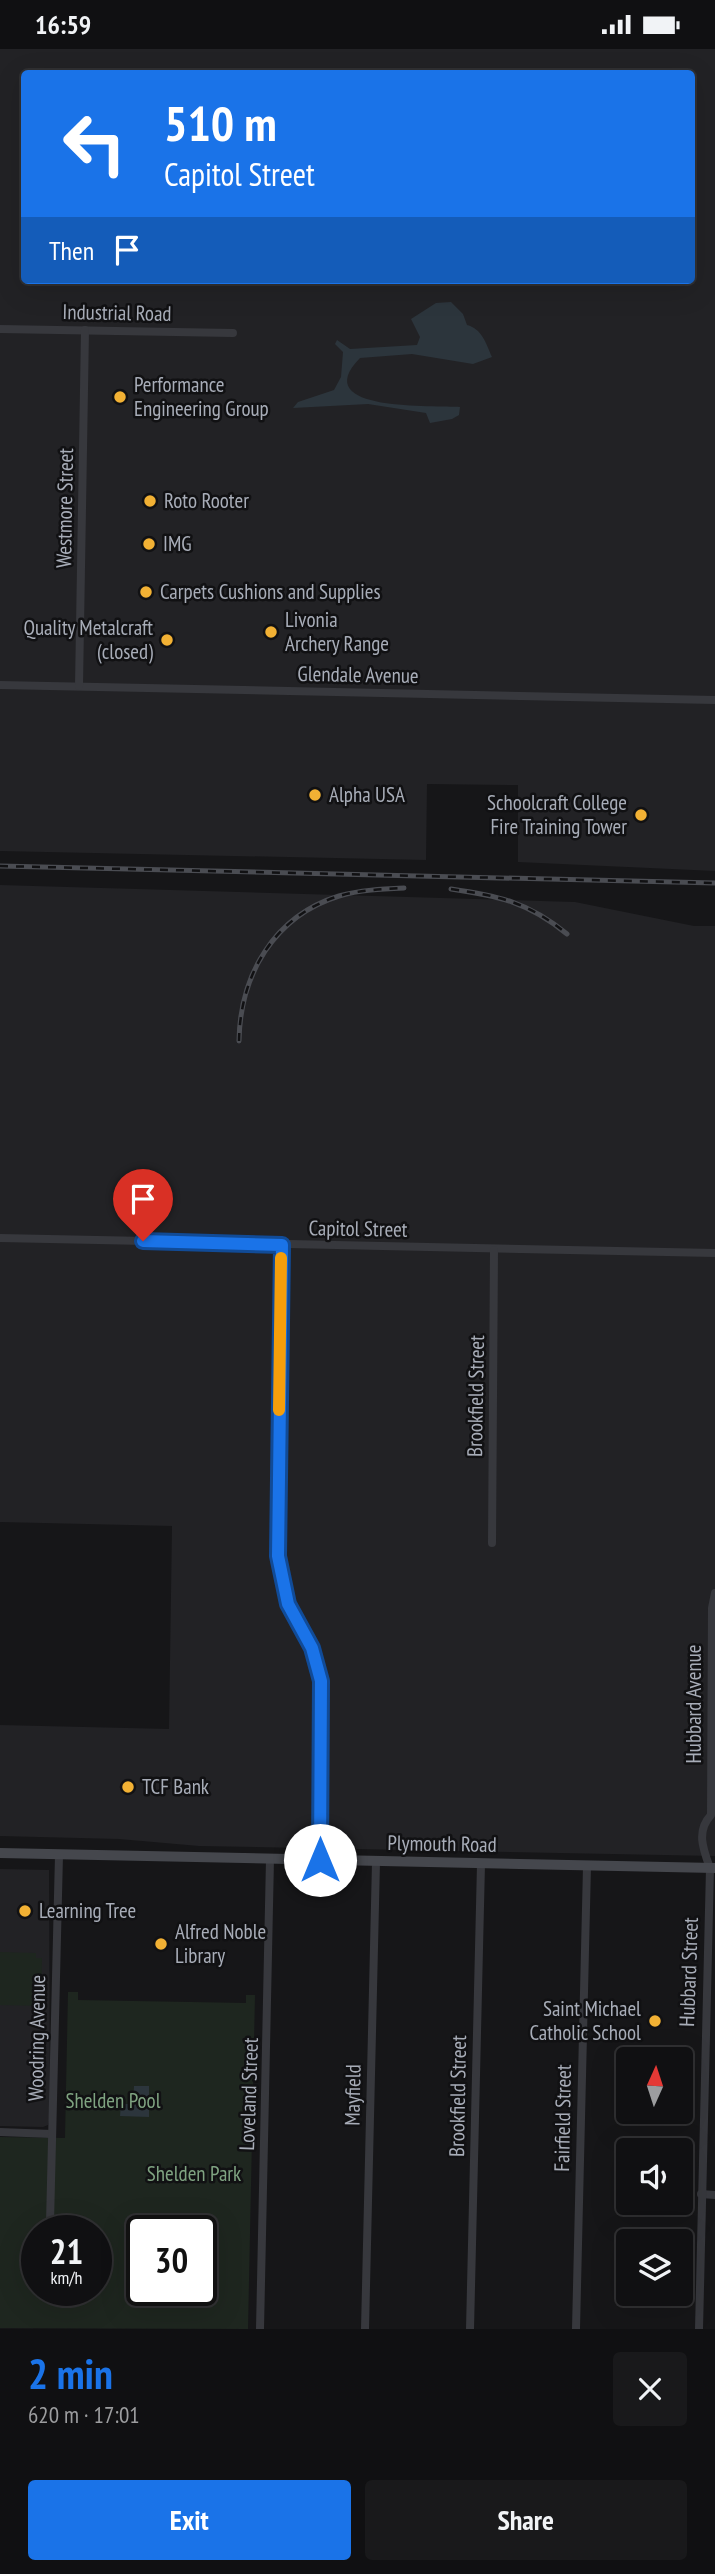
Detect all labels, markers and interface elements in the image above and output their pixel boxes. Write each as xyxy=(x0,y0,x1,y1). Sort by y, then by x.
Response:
text: 16:59 xyxy=(35,8,91,41)
text: 510 m xyxy=(164,91,277,155)
icon: left xyxy=(49,98,140,189)
text: Capitol Street xyxy=(164,153,315,195)
icon: arrive xyxy=(108,231,146,269)
text: Then xyxy=(49,234,94,267)
street label: Industrial Road xyxy=(62,298,172,327)
place label: Performance Engineering Group xyxy=(134,371,269,422)
marker: Performance Engineering Group xyxy=(112,389,128,405)
street label: Westmore Street xyxy=(50,448,79,568)
place label: Roto Rooter xyxy=(164,487,249,514)
marker: Roto Rooter xyxy=(142,493,158,509)
place label: IMG xyxy=(163,530,192,557)
marker: IMG xyxy=(141,536,157,552)
place label: Carpets Cushions and Supplies xyxy=(160,578,381,605)
marker: Carpets Cushions and Supplies xyxy=(138,584,154,600)
place label: Livonia Archery Range xyxy=(285,606,389,657)
place label: Quality Metalcraft (closed) xyxy=(23,614,153,665)
marker: Livonia Archery Range xyxy=(263,624,279,640)
marker: Quality Metalcraft (closed) xyxy=(159,632,175,648)
street label: Glendale Avenue xyxy=(297,660,419,689)
place label: Alpha USA xyxy=(329,781,405,808)
marker: Alpha USA xyxy=(307,787,323,803)
place label: Schoolcraft College Fire Training Tower xyxy=(487,789,627,840)
marker: Schoolcraft College Fire Training Tower xyxy=(633,807,649,823)
pin xyxy=(113,1169,173,1241)
icon: arrive xyxy=(124,1180,162,1218)
street label: Capitol Street xyxy=(308,1214,408,1243)
street label: Brookfield Street xyxy=(461,1335,490,1457)
street label: Hubbard Avenue xyxy=(680,1645,707,1763)
place label: TCF Bank xyxy=(142,1773,209,1800)
marker: TCF Bank xyxy=(120,1779,136,1795)
position arrow xyxy=(283,1823,357,1897)
street label: Plymouth Road xyxy=(387,1829,497,1858)
place label: Learning Tree xyxy=(39,1897,136,1924)
marker: Learning Tree xyxy=(17,1903,33,1919)
street label: Hubbard Street xyxy=(673,1916,704,2027)
place label: Alfred Noble Library xyxy=(175,1918,266,1969)
marker: Alfred Noble Library xyxy=(153,1936,169,1952)
street label: Woodring Avenue xyxy=(22,1975,51,2101)
place label: Saint Michael Catholic School xyxy=(529,1995,641,2046)
marker: Saint Michael Catholic School xyxy=(647,2013,663,2029)
street label: Brookfield Street xyxy=(443,2035,472,2157)
street label: Loveland Street xyxy=(233,2037,264,2151)
north arrow xyxy=(616,2047,693,2125)
map controls xyxy=(616,2047,693,2306)
street label: Mayfield xyxy=(338,2064,367,2126)
street label: Fairfield Street xyxy=(548,2064,577,2172)
park label: Shelden Pool xyxy=(65,2087,161,2114)
button: sound xyxy=(616,2138,693,2215)
park label: Shelden Park xyxy=(147,2160,241,2187)
speed limit sign: 30 xyxy=(126,2215,217,2306)
text: 21 xyxy=(50,2228,83,2274)
button: layers xyxy=(616,2229,693,2306)
text: km/h xyxy=(51,2266,82,2289)
text: 2 min xyxy=(28,2346,113,2401)
button: close xyxy=(613,2352,687,2426)
text: 620 m · 17:01 xyxy=(28,2400,140,2429)
button: Exit xyxy=(28,2480,351,2560)
button: Share xyxy=(365,2480,687,2560)

